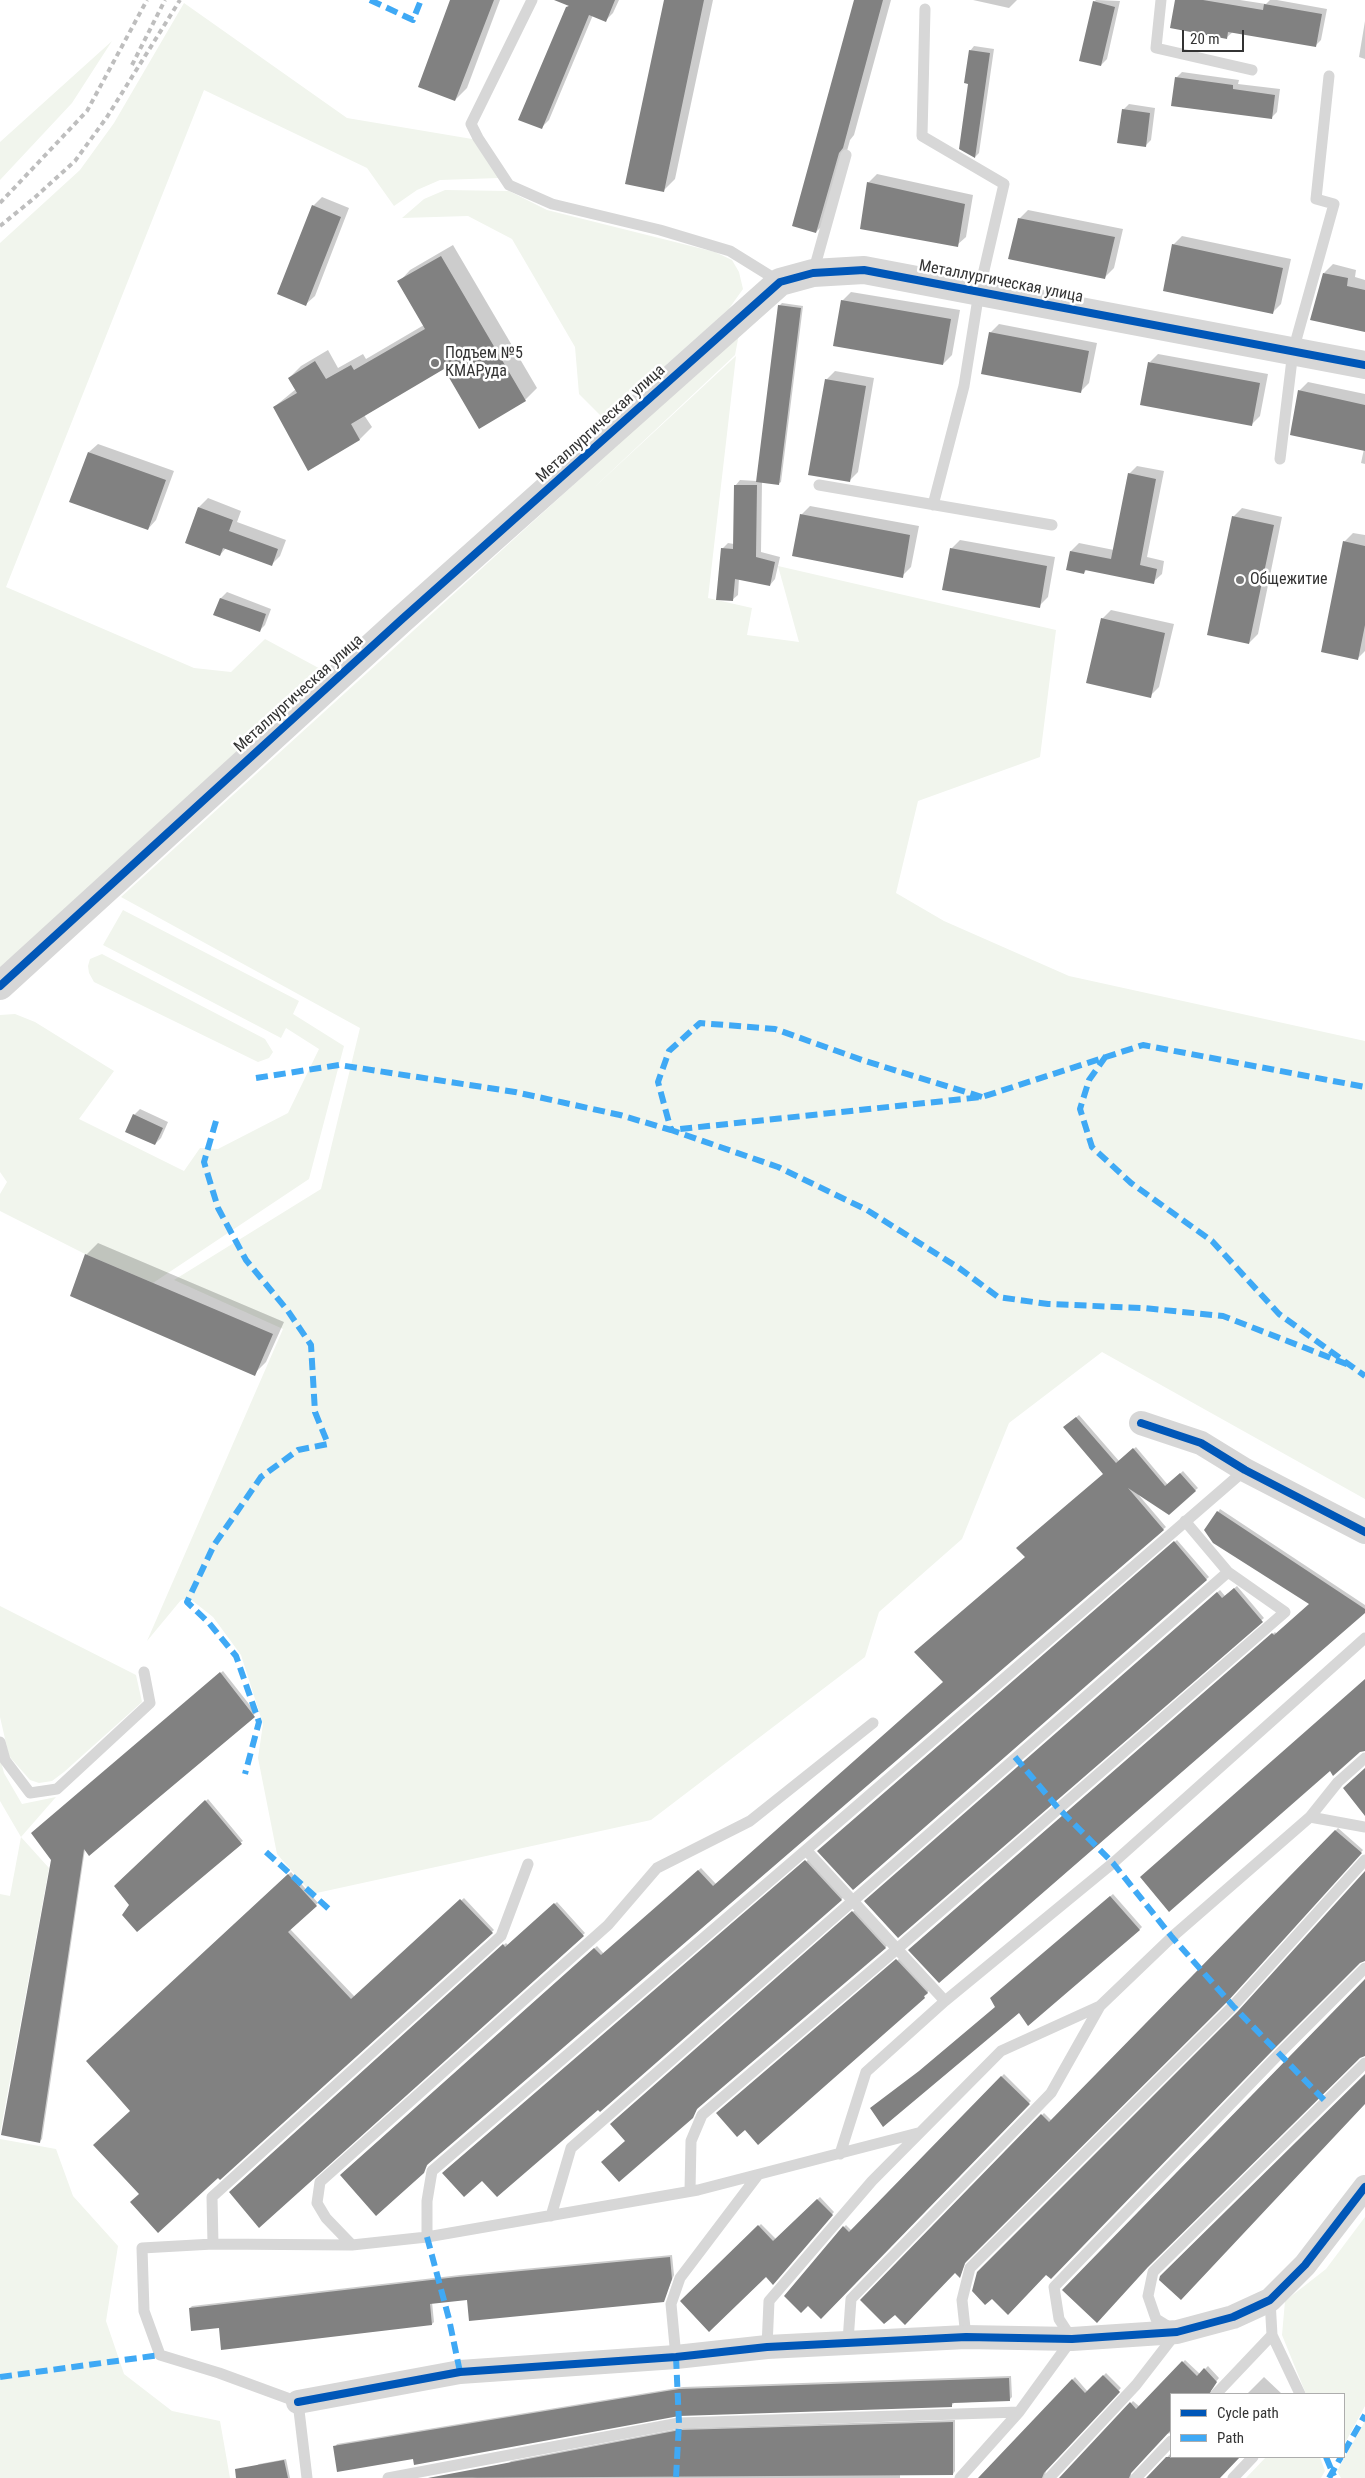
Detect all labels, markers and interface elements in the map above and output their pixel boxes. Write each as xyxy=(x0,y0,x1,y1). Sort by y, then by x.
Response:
scale bar xyxy=(1185,20,1248,52)
text: 20 m xyxy=(1190,30,1220,48)
street label: Металлургическая улица xyxy=(917,257,1085,307)
place label: Подъем №5 КМАРуда xyxy=(445,344,523,382)
marker: Подъем №5 КМАРуда xyxy=(429,357,441,369)
street label: Металлургическая улица xyxy=(533,361,669,487)
place label: Общежитие xyxy=(1250,570,1328,590)
marker: Общежитие xyxy=(1234,574,1246,586)
street label: Металлургическая улица xyxy=(231,631,367,757)
legend xyxy=(1170,2393,1345,2458)
text: Cycle path xyxy=(1217,2404,1279,2422)
text: Path xyxy=(1217,2429,1244,2447)

